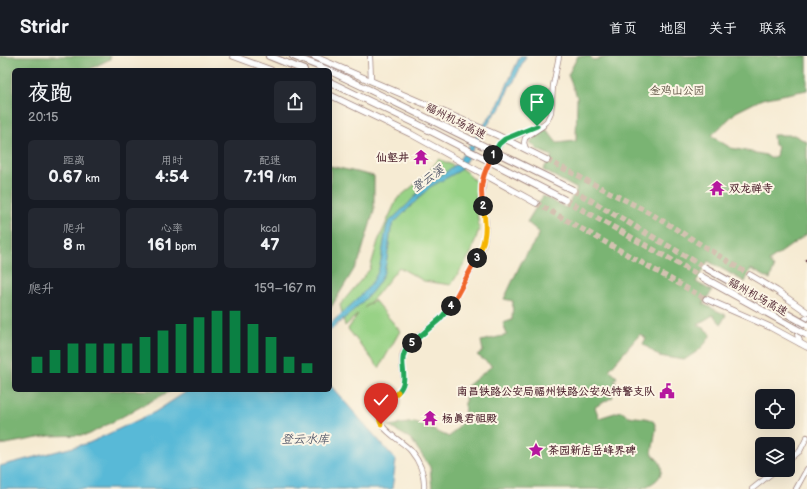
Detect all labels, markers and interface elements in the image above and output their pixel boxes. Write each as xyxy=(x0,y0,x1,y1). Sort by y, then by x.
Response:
text: Stridr xyxy=(20,16,69,39)
text: 首页 xyxy=(609,20,637,37)
text: 地图 xyxy=(659,20,687,37)
text: 关于 xyxy=(709,20,737,37)
text: 联系 xyxy=(759,20,787,37)
text: 夜跑 xyxy=(28,80,72,107)
button: share xyxy=(274,81,316,123)
park label: 金鸡山公园 xyxy=(650,84,705,97)
pin xyxy=(520,85,554,126)
icon: arrive xyxy=(526,91,548,113)
street label: 福州机场高速 xyxy=(424,100,488,142)
text: 20:15 xyxy=(28,109,58,125)
pin: 1 xyxy=(483,145,503,165)
temple icon: 仙壑井 xyxy=(412,148,430,166)
text: 1 xyxy=(491,148,495,161)
place label: 仙壑井 xyxy=(376,151,409,164)
text: 距离 xyxy=(63,154,85,167)
text: 用时 xyxy=(161,154,183,167)
text: 配速 xyxy=(259,154,281,167)
water label: 登云溪 xyxy=(409,162,448,196)
text: 0.67 xyxy=(48,167,82,187)
text: 4:54 xyxy=(155,167,189,187)
text: 7:19 xyxy=(243,167,274,187)
text: km xyxy=(82,172,100,185)
text: /km xyxy=(274,172,297,185)
temple icon: 双龙禅寺 xyxy=(708,179,726,197)
place label: 双龙禅寺 xyxy=(729,182,773,195)
pin: 2 xyxy=(473,196,493,216)
text: 2 xyxy=(480,199,486,212)
text: 爬升 xyxy=(63,222,85,235)
text: 心率 xyxy=(161,222,183,235)
text: kcal xyxy=(260,222,280,235)
text: 8 xyxy=(63,235,73,255)
text: 161 xyxy=(147,235,172,255)
text: 47 xyxy=(260,235,280,255)
text: m xyxy=(73,240,85,253)
text: bpm xyxy=(172,240,197,253)
pin: 3 xyxy=(467,248,487,268)
text: 3 xyxy=(474,251,480,264)
street label: 福州机场高速 xyxy=(726,275,790,319)
text: 159–167 m xyxy=(255,280,316,296)
text: 爬升 xyxy=(28,281,54,297)
pin: 4 xyxy=(441,296,461,316)
text: 4 xyxy=(448,299,454,312)
pin: 5 xyxy=(402,333,422,353)
text: 5 xyxy=(409,336,415,349)
public building icon: 南昌铁路公安局福州铁路公安处特警支队 xyxy=(658,382,676,400)
pin xyxy=(364,383,398,424)
place label: 南昌铁路公安局福州铁路公安处特警支队 xyxy=(457,385,655,398)
icon: check xyxy=(370,389,392,411)
map controls xyxy=(755,389,795,477)
button: locate xyxy=(755,389,795,429)
temple icon: 杨真君祖殿 xyxy=(421,409,439,427)
place label: 杨真君祖殿 xyxy=(442,412,497,425)
water label: 登云水库 xyxy=(281,432,330,447)
button: layers xyxy=(755,437,795,477)
place icon: 茶园新店岳峰界碑 xyxy=(527,441,545,459)
place label: 茶园新店岳峰界碑 xyxy=(548,444,636,457)

